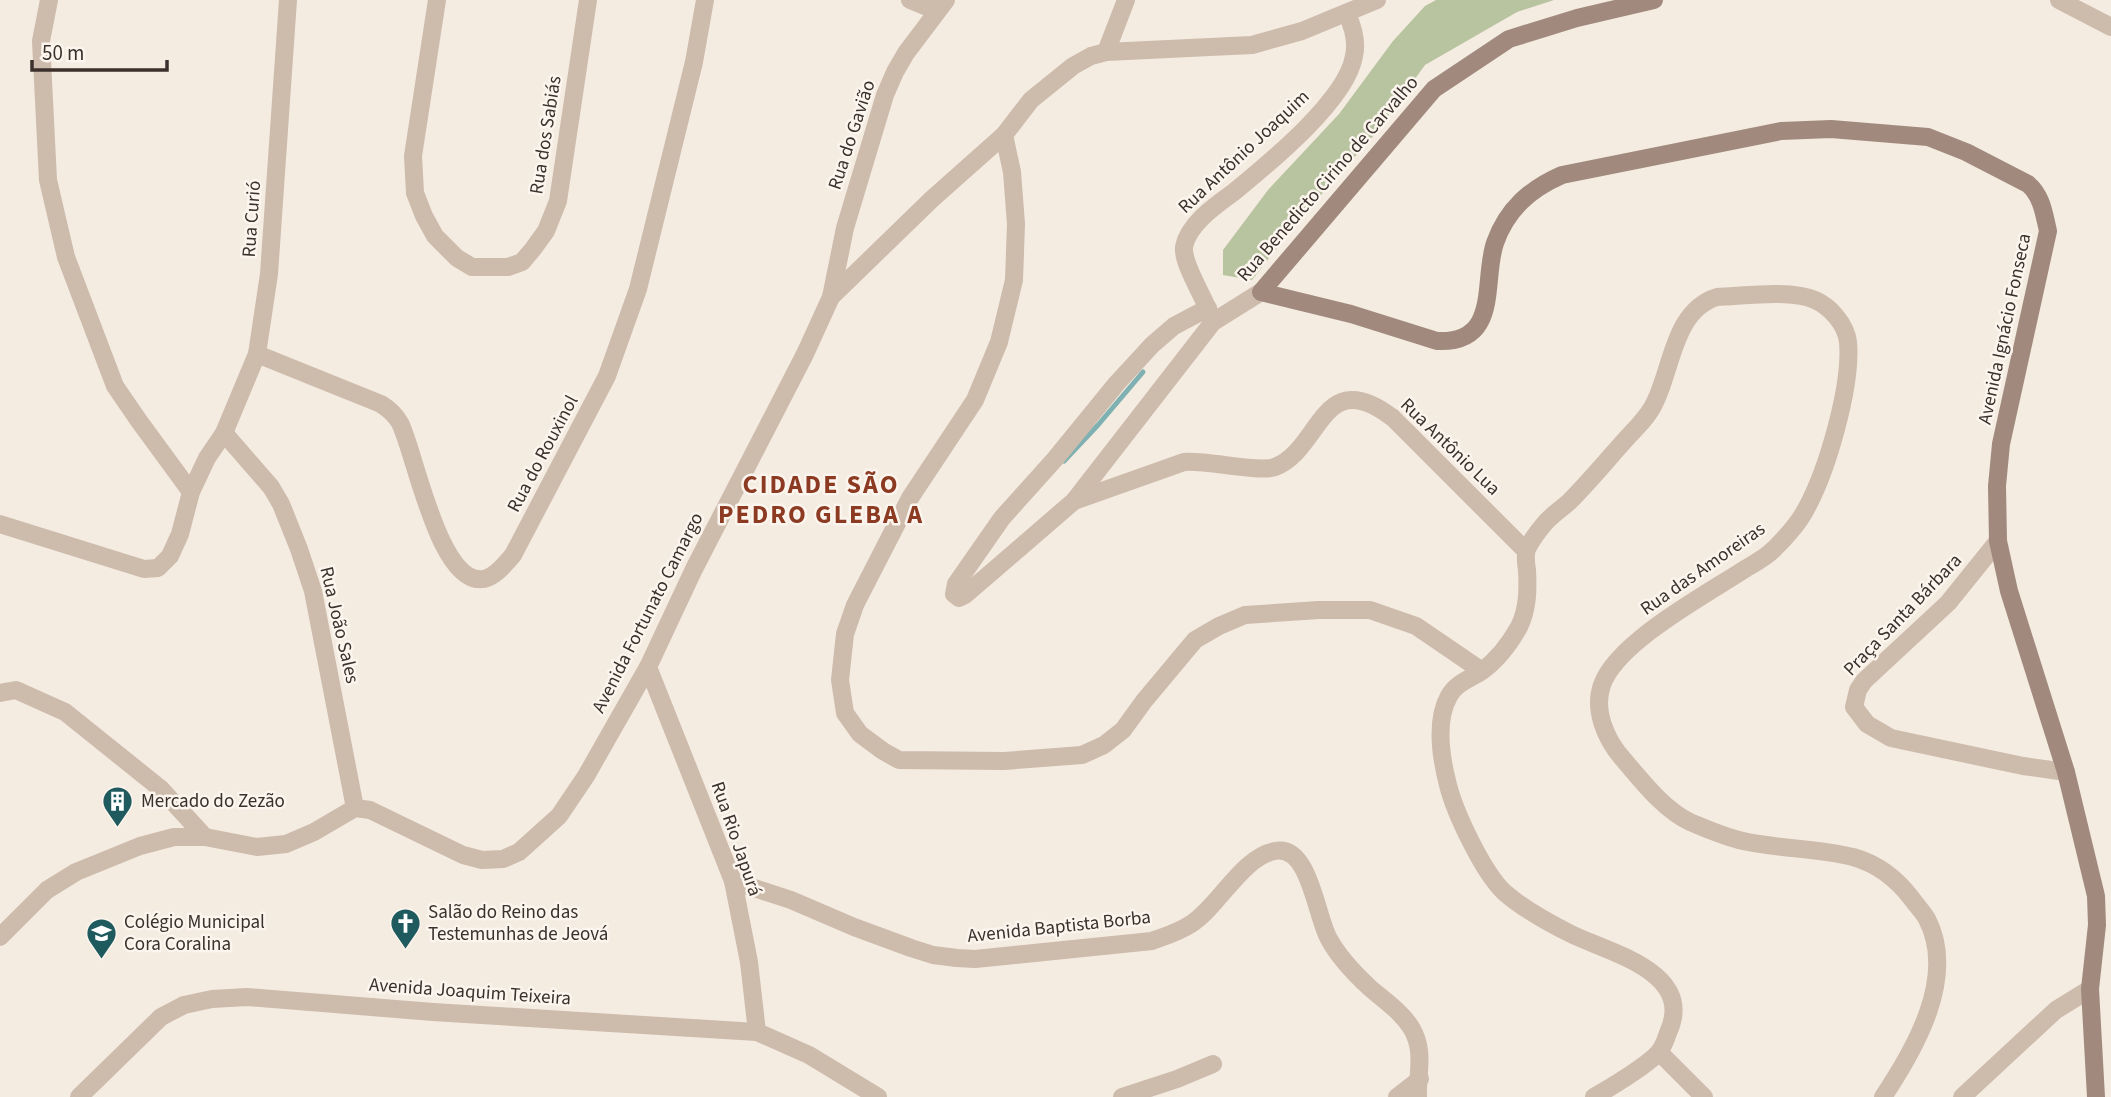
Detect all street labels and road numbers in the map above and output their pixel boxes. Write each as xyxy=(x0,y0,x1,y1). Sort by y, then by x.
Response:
street label: Rua Benedicto Cirino de Carvalho xyxy=(1231,70,1425,288)
street label: Rua dos Sabiás xyxy=(523,74,569,196)
street label: Rua do Gavião xyxy=(822,77,882,193)
street label: Rua Antônio Joaquim xyxy=(1172,84,1316,220)
street label: Rua Curió xyxy=(236,180,268,258)
street label: Avenida Ignácio Fonseca xyxy=(1972,231,2038,427)
street label: Rua do Rouxinol xyxy=(501,391,585,517)
street label: Rua Antônio Lua xyxy=(1394,392,1506,502)
street label: Avenida Fortunato Camargo xyxy=(586,508,710,718)
street label: Rua das Amoreiras xyxy=(1635,516,1771,622)
street label: Praça Santa Bárbara xyxy=(1837,548,1969,682)
street label: Rua João Sales xyxy=(312,564,366,686)
street label: Rua Rio Japurá xyxy=(704,778,768,900)
street label: Avenida Baptista Borba xyxy=(966,904,1152,950)
street label: Avenida Joaquim Teixeira xyxy=(368,971,572,1013)

